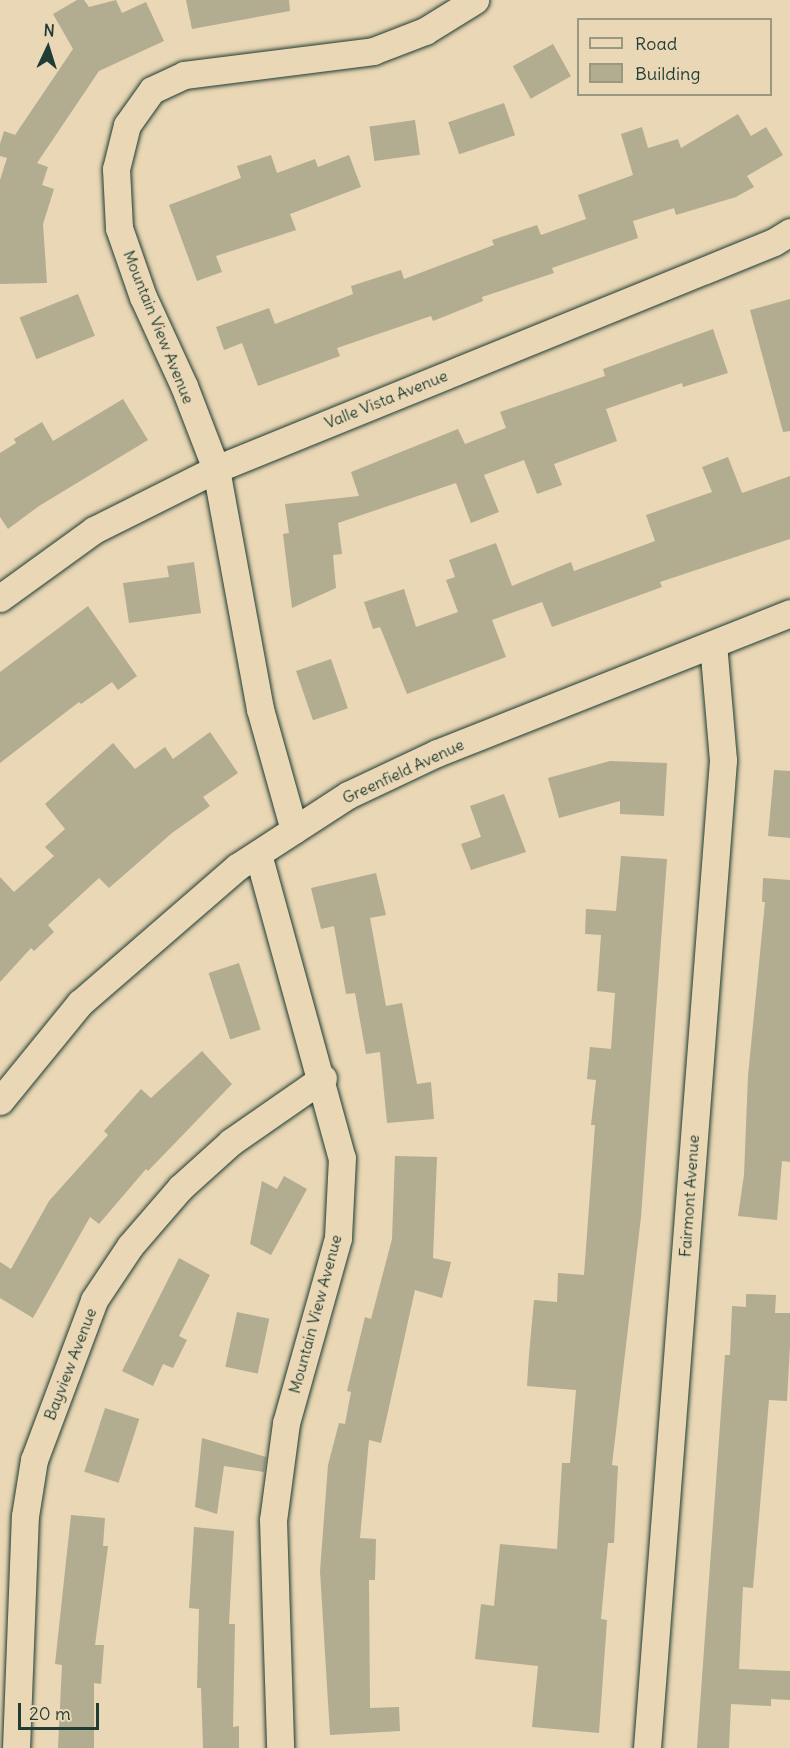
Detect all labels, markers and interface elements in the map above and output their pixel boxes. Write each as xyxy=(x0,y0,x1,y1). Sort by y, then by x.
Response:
north arrow xyxy=(18,18,78,78)
legend xyxy=(577,18,772,96)
text: N xyxy=(43,20,55,40)
text: Road xyxy=(635,32,677,55)
text: Building xyxy=(635,62,700,85)
street label: Mountain View Avenue xyxy=(119,248,199,406)
street label: Valle Vista Avenue xyxy=(322,366,450,432)
street label: Greenfield Avenue xyxy=(339,734,467,808)
street label: Fairmont Avenue xyxy=(675,1134,703,1258)
street label: Mountain View Avenue xyxy=(285,1232,345,1396)
street label: Bayview Avenue xyxy=(40,1305,100,1423)
scale bar xyxy=(21,1691,102,1729)
text: 20 m xyxy=(29,1702,71,1725)

